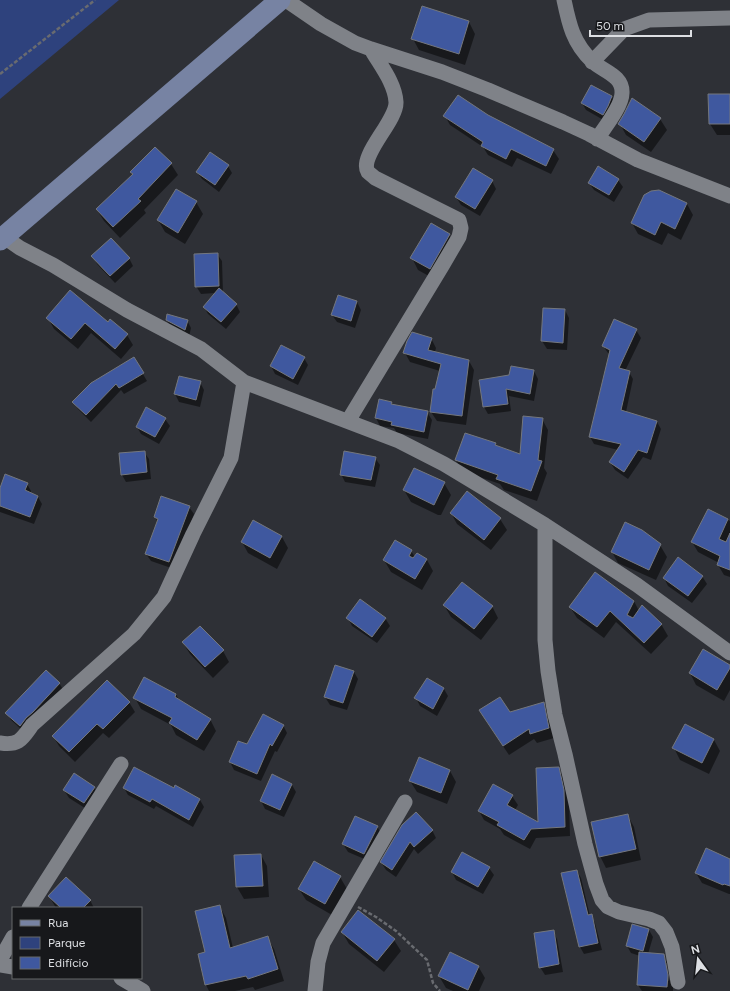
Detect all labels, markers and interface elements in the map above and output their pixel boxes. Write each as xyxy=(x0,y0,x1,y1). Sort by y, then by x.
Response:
scale bar xyxy=(590,12,691,38)
text: 50 m xyxy=(596,19,624,33)
legend xyxy=(12,907,142,979)
text: Rua xyxy=(48,916,68,930)
text: Parque xyxy=(48,936,86,950)
north arrow xyxy=(678,939,718,979)
text: N xyxy=(690,942,701,957)
text: Edifício xyxy=(48,956,88,970)

